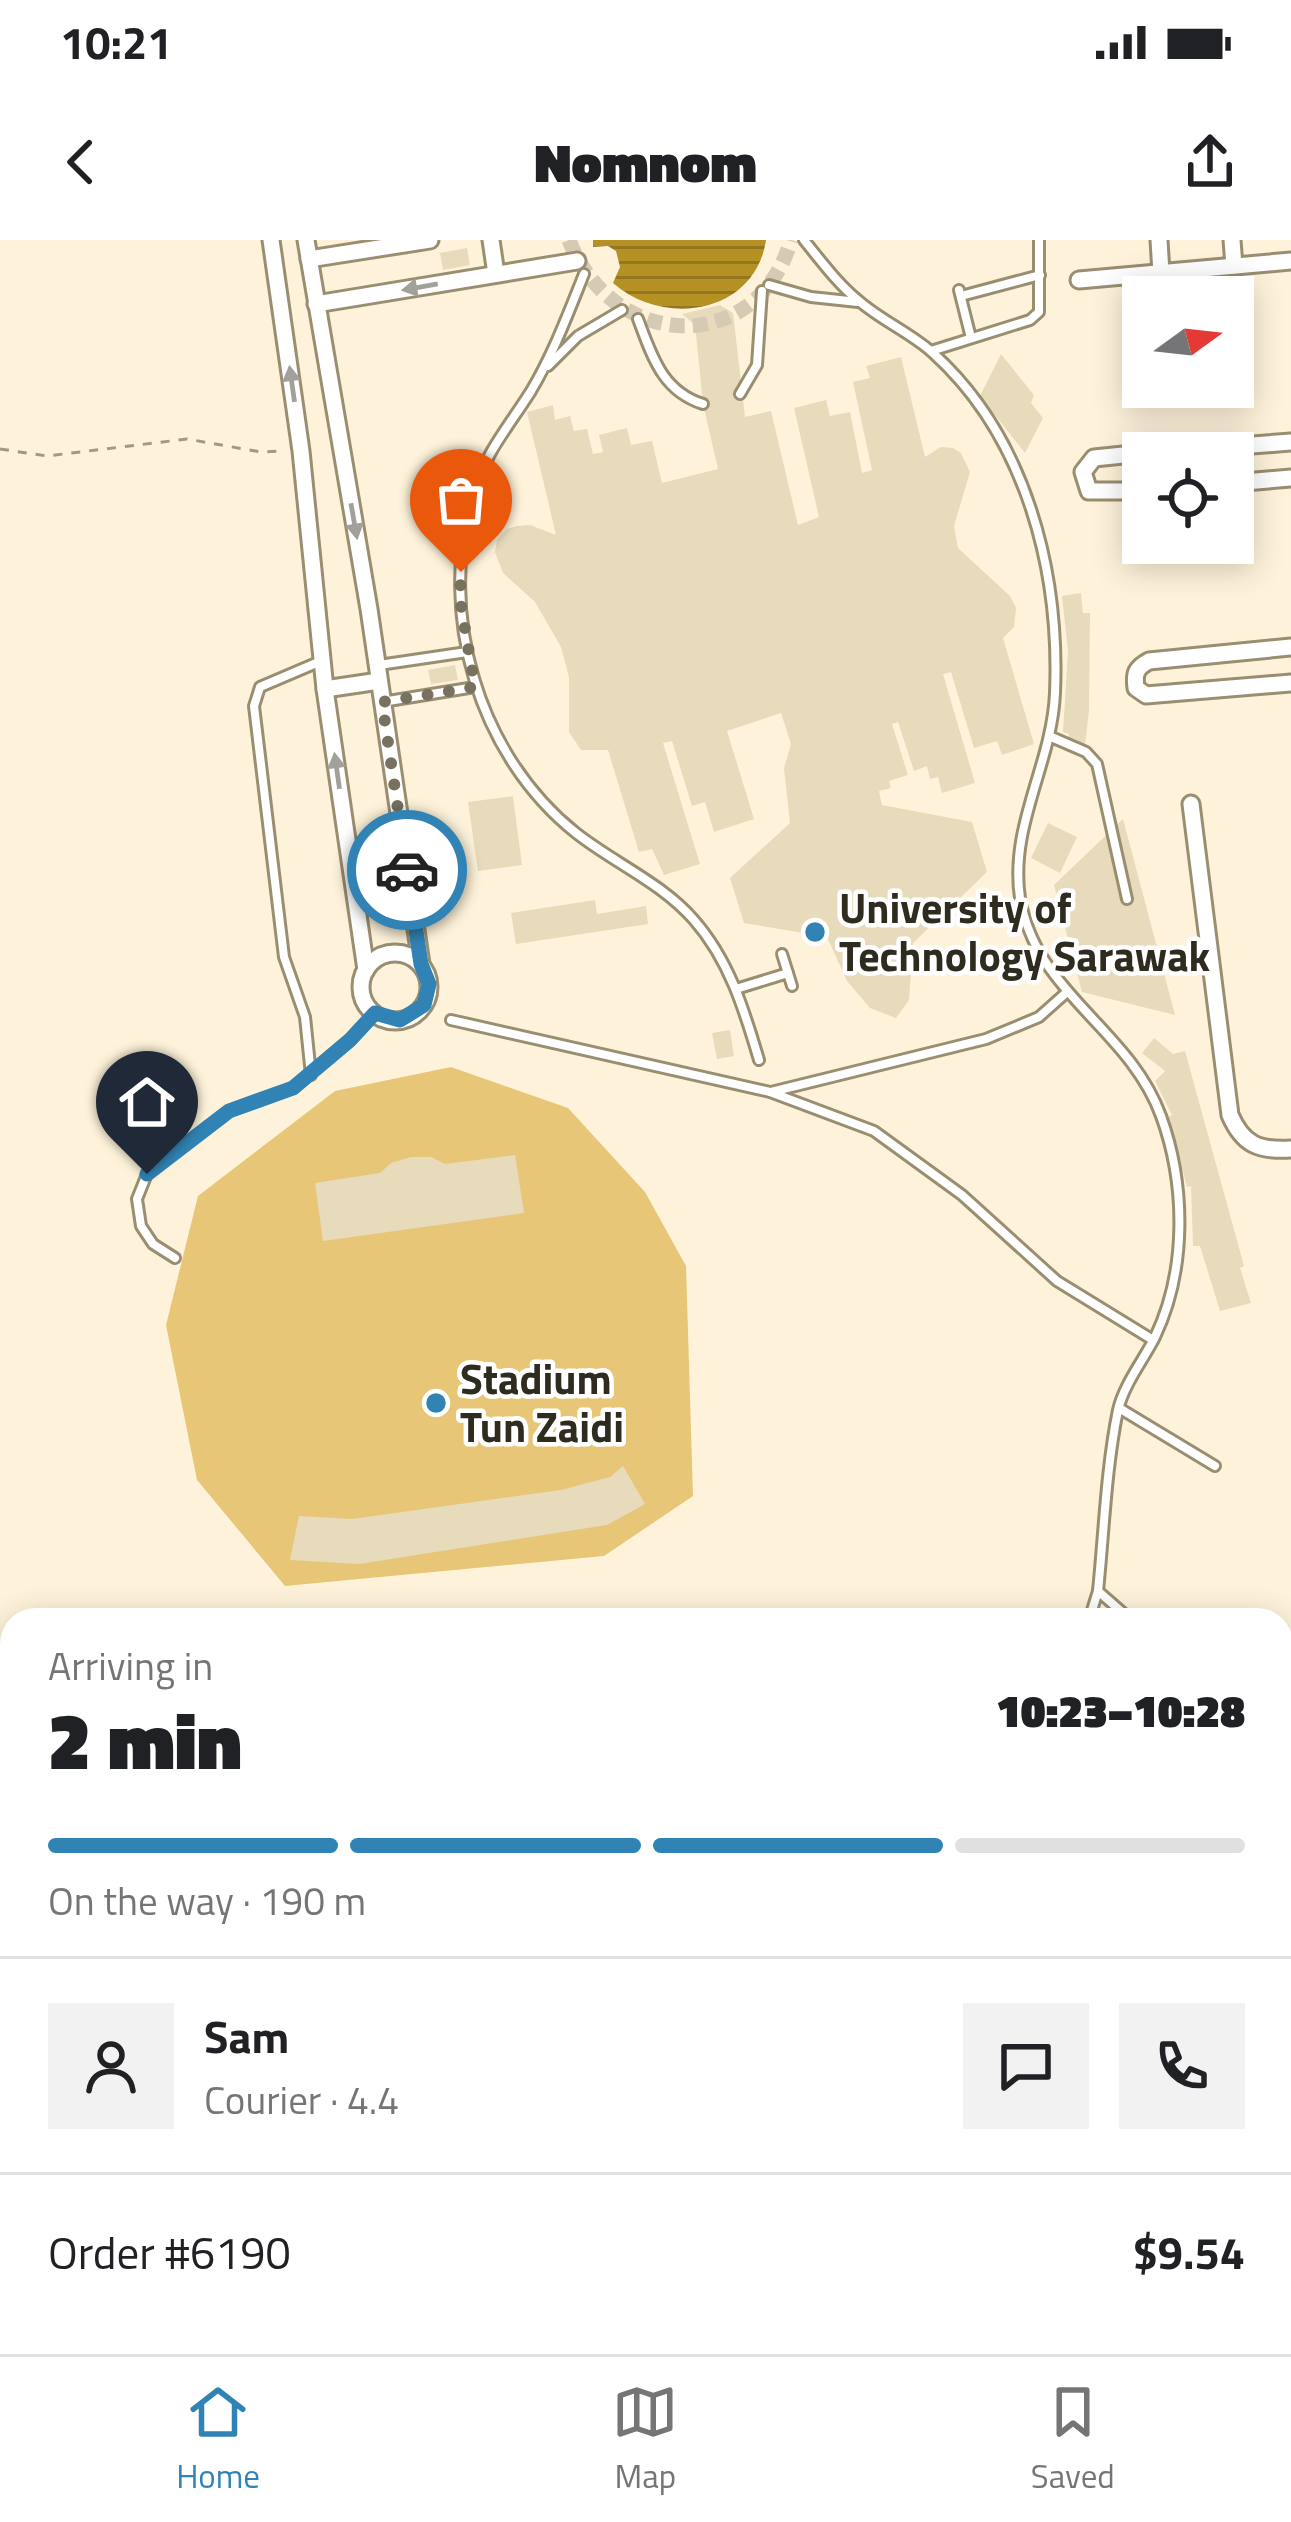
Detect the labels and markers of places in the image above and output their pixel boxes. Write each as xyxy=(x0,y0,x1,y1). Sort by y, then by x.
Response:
pin xyxy=(410,449,512,572)
place label: University of Technology Sarawak xyxy=(839,875,1211,987)
marker: University of Technology Sarawak xyxy=(802,919,828,945)
pin xyxy=(96,1051,198,1174)
place label: Stadium Tun Zaidi xyxy=(460,1346,624,1458)
marker: Stadium Tun Zaidi xyxy=(423,1390,449,1416)

